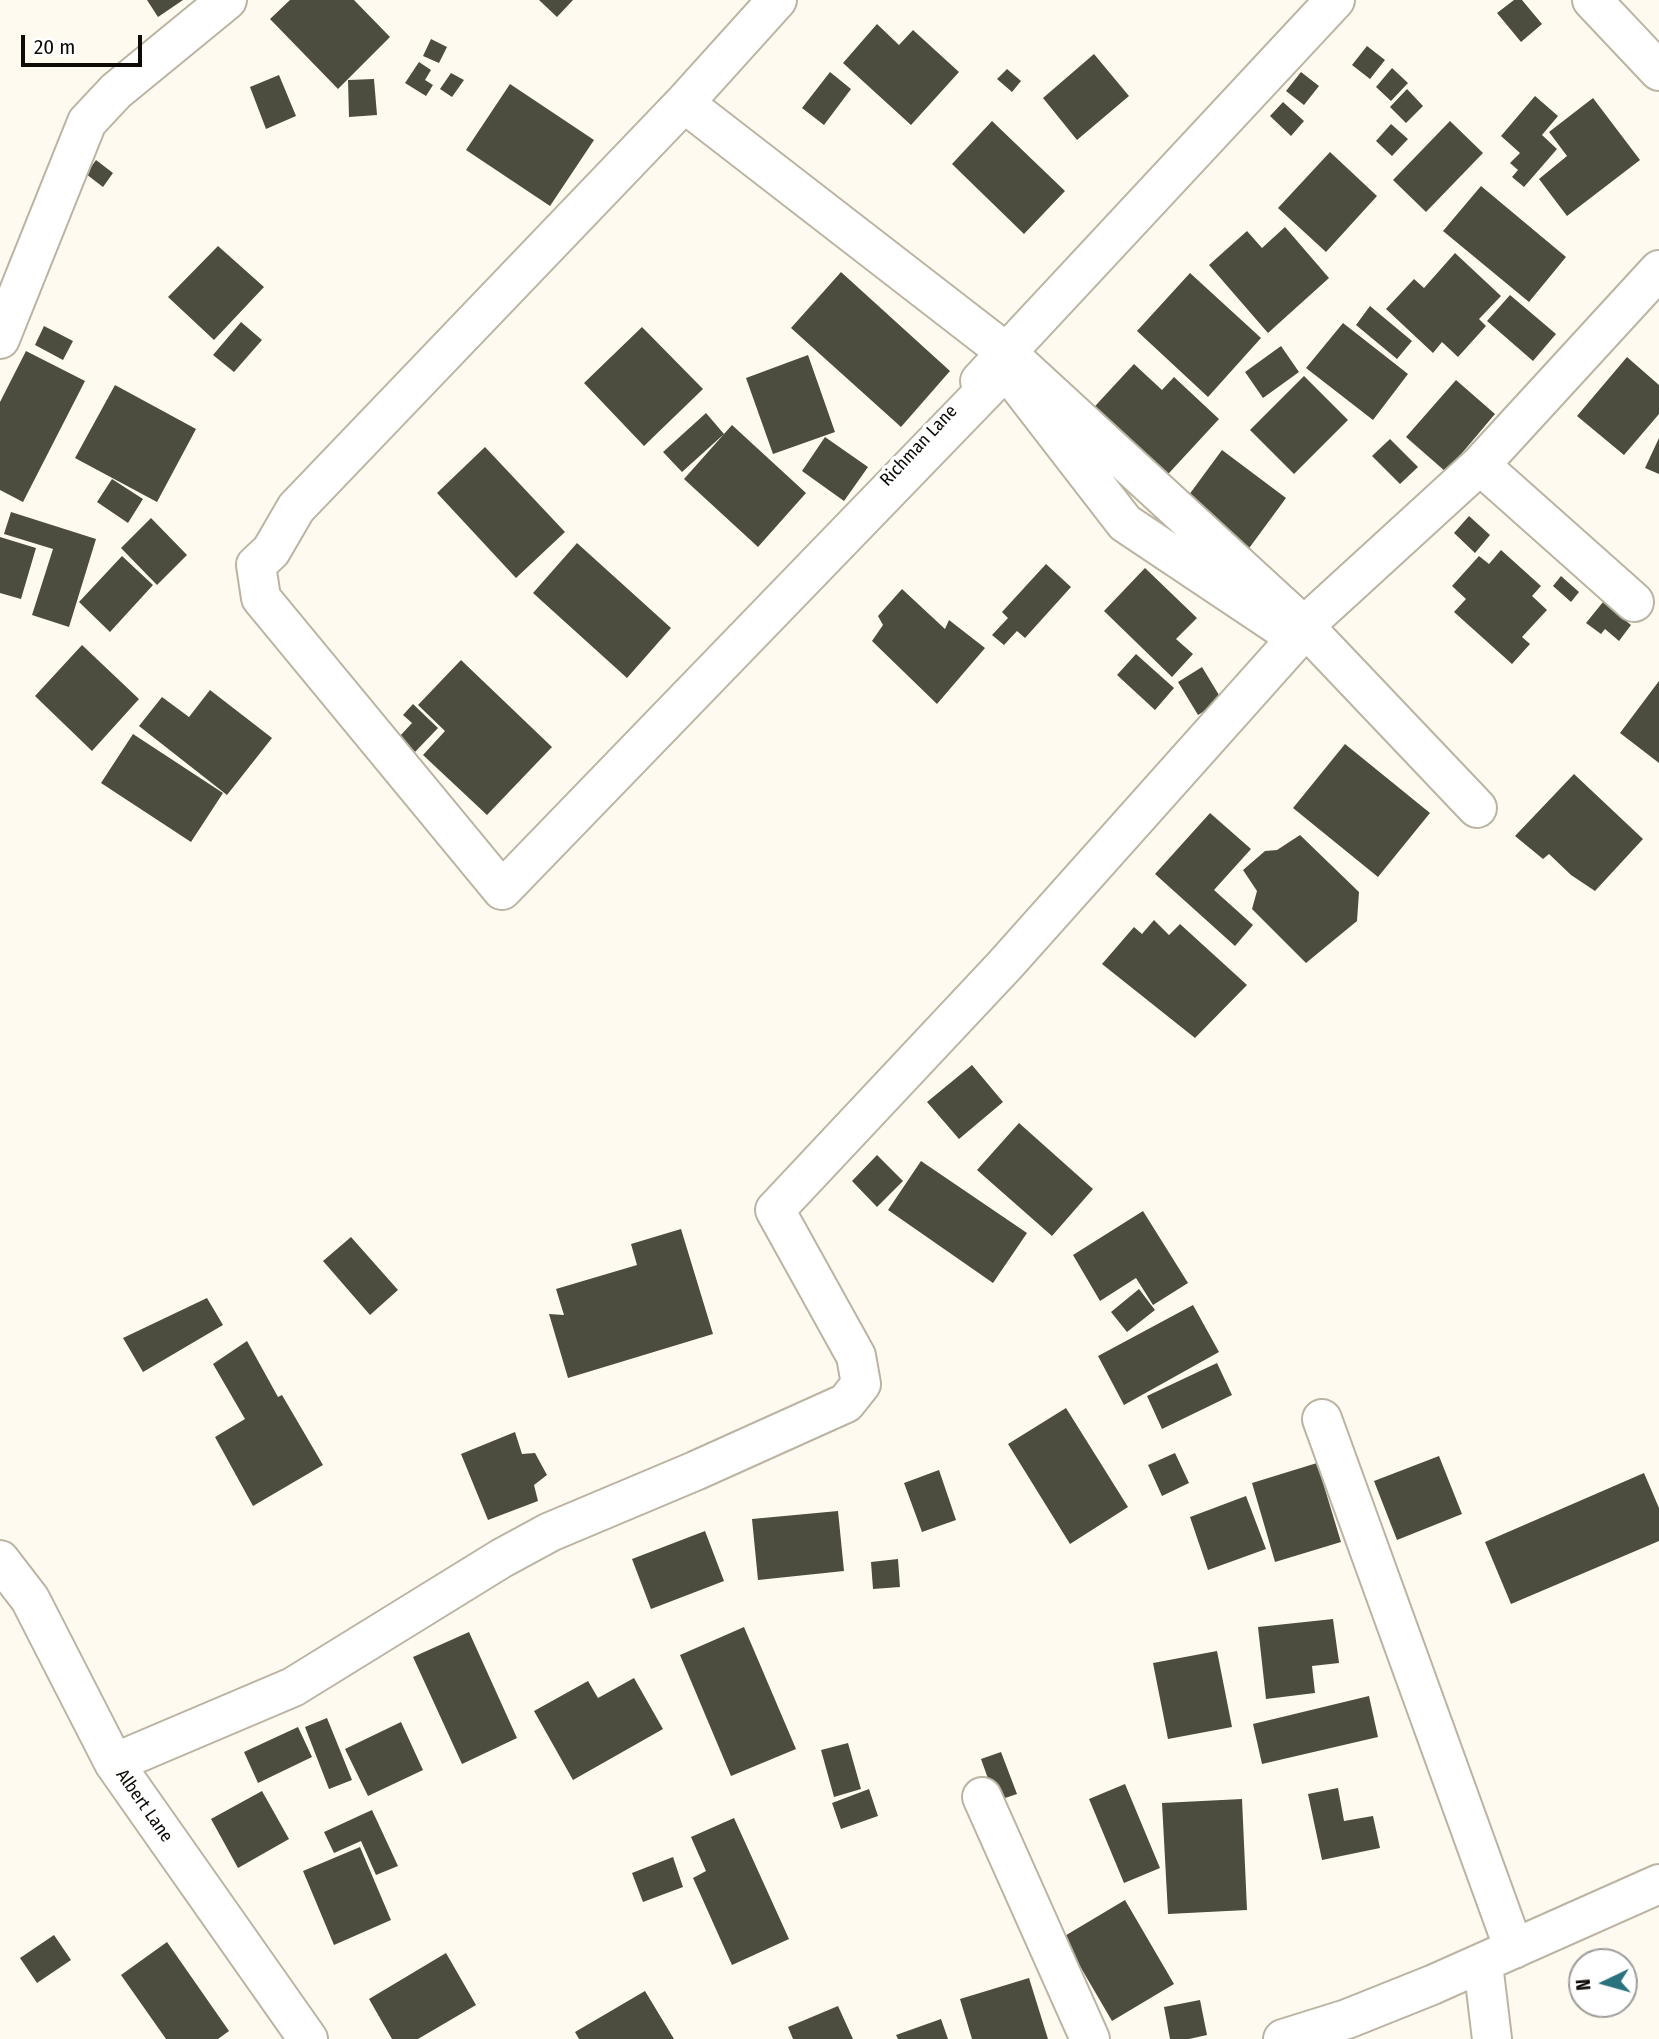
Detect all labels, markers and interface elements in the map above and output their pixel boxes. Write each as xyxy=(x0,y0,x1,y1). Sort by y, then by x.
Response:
scale bar xyxy=(24,21,145,65)
text: 20 m xyxy=(34,34,75,60)
street label: Richman Lane xyxy=(876,401,962,491)
street label: Albert Lane xyxy=(111,1765,177,1847)
north arrow xyxy=(1568,1948,1638,2018)
text: N xyxy=(1572,1978,1596,1991)

